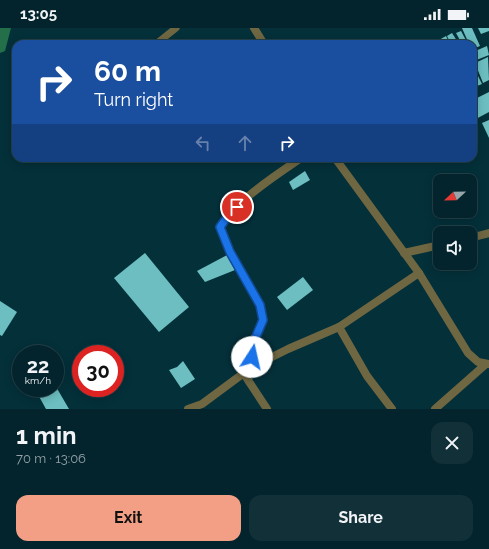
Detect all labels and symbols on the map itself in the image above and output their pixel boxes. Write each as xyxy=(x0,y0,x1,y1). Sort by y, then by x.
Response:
north arrow xyxy=(433,174,477,218)
pin xyxy=(220,190,254,224)
position arrow xyxy=(231,336,273,378)
speed limit sign: 30 xyxy=(72,345,124,397)

